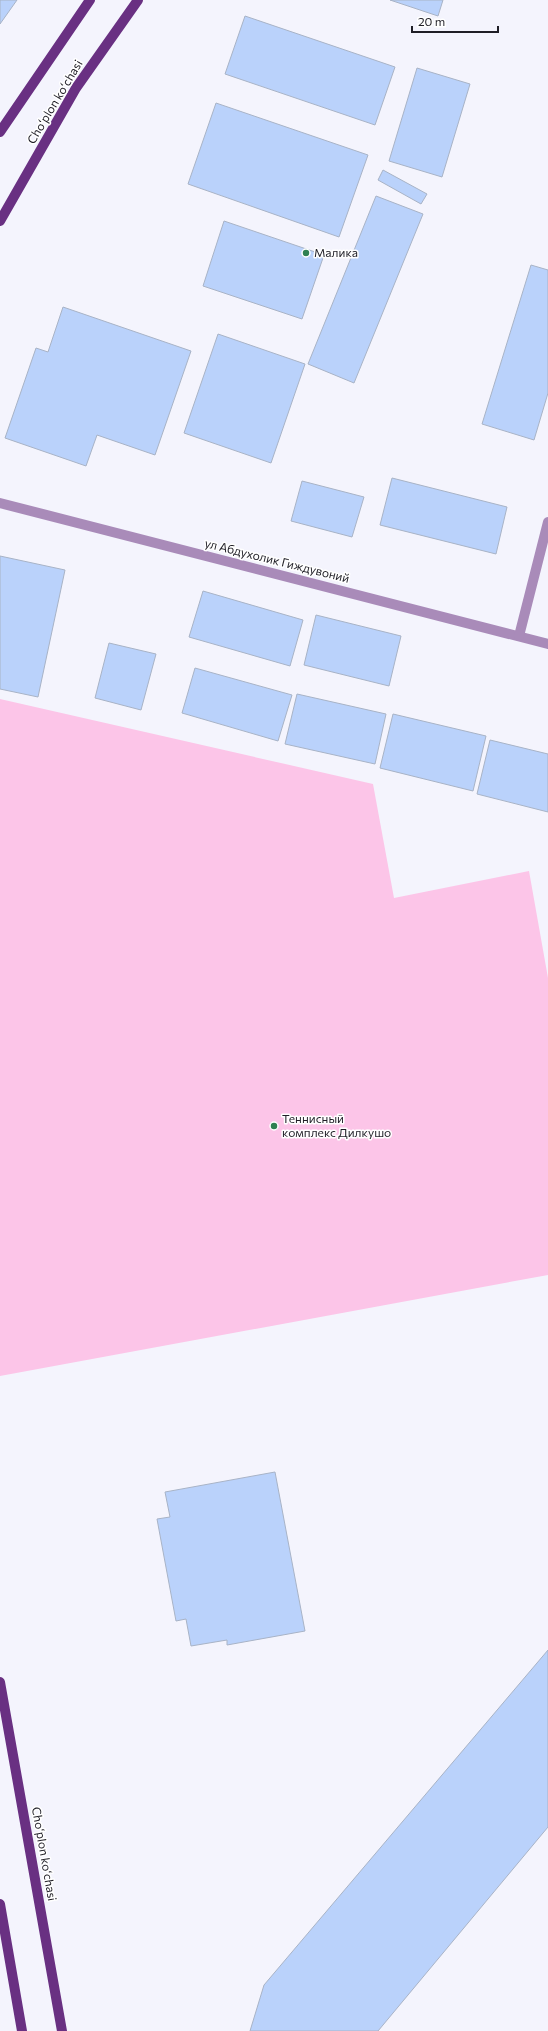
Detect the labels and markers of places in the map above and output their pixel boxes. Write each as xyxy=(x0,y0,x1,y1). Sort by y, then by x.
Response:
place label: Малика xyxy=(314,245,358,259)
marker: Малика xyxy=(301,248,311,258)
place label: Теннисный комплекс Дилкушо xyxy=(282,1111,391,1139)
marker: Теннисный комплекс Дилкушо xyxy=(269,1121,279,1131)

